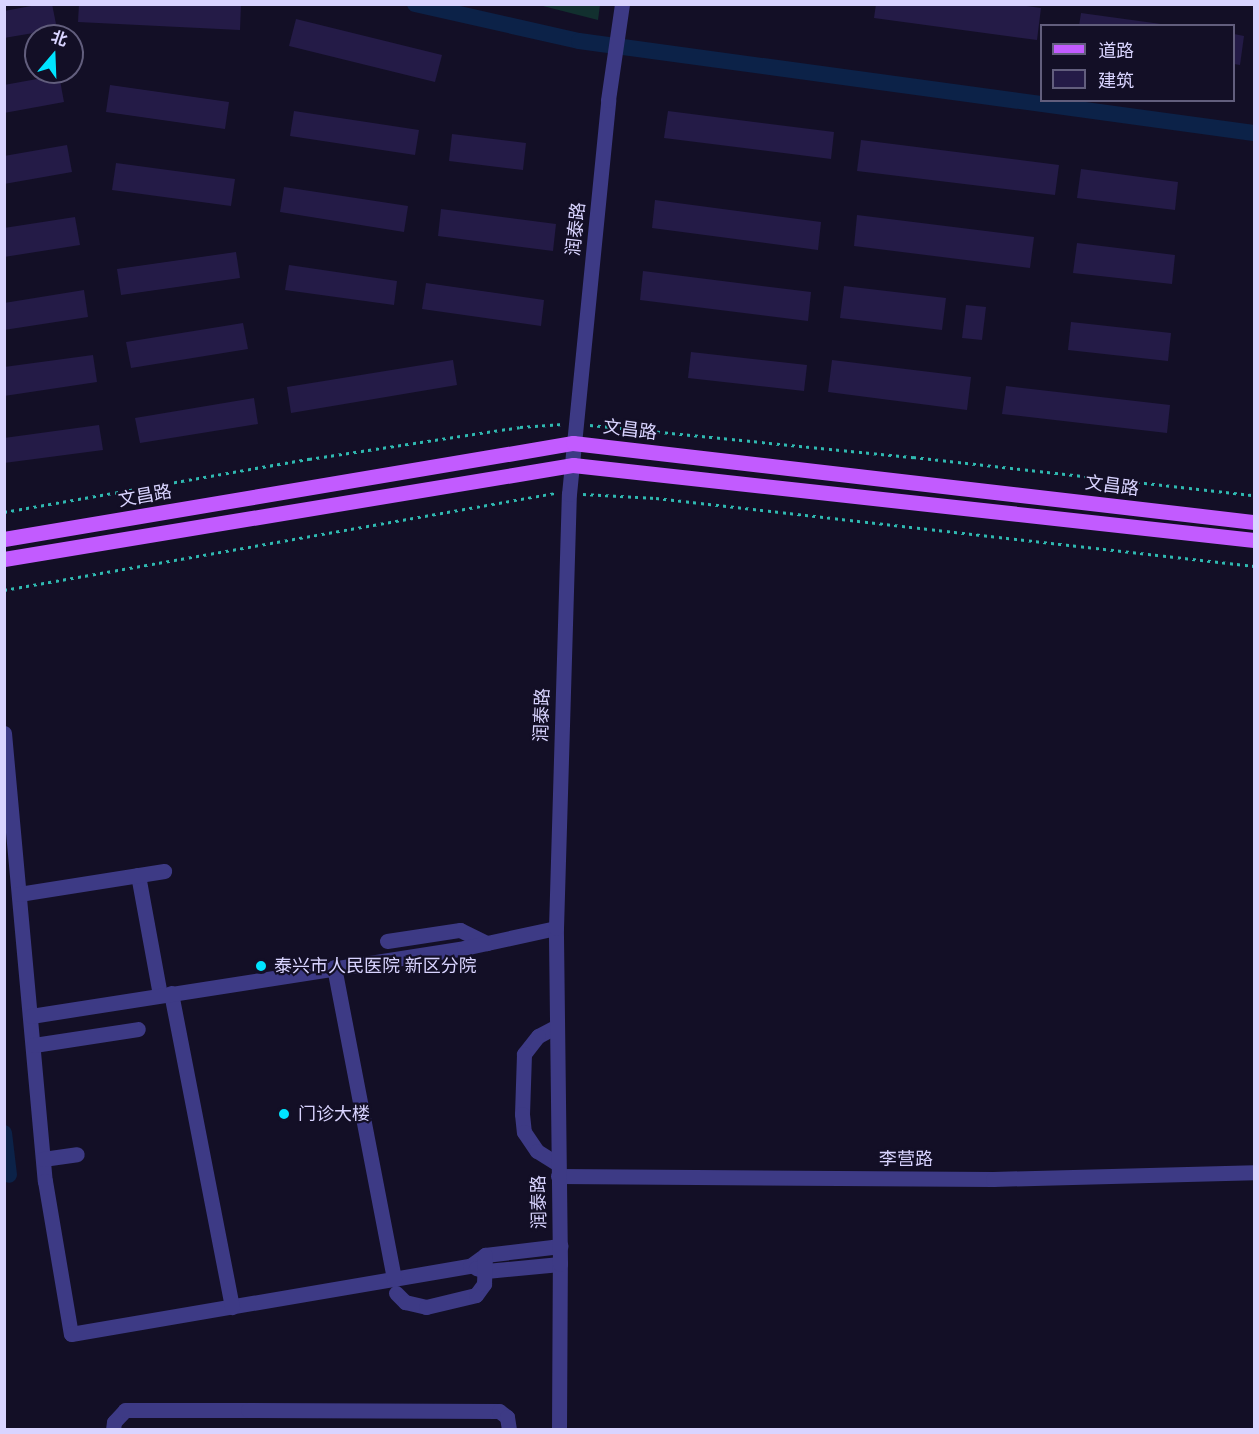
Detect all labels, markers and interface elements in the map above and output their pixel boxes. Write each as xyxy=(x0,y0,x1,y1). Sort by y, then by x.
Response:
north arrow xyxy=(24,24,84,84)
legend xyxy=(1040,24,1235,102)
text: 北 xyxy=(48,26,70,51)
text: 道路 xyxy=(1098,39,1134,62)
text: 建筑 xyxy=(1098,69,1134,92)
street label: 润泰路 xyxy=(562,201,590,257)
street label: 文昌路 xyxy=(602,416,658,444)
street label: 文昌路 xyxy=(1084,472,1140,500)
street label: 文昌路 xyxy=(117,481,173,511)
street label: 润泰路 xyxy=(530,688,554,742)
place label: 泰兴市人民医院 新区分院 xyxy=(274,955,477,977)
marker: 泰兴市人民医院 新区分院 xyxy=(252,957,270,975)
place label: 门诊大楼 xyxy=(298,1103,370,1125)
marker: 门诊大楼 xyxy=(275,1105,293,1123)
street label: 李营路 xyxy=(879,1148,933,1170)
street label: 润泰路 xyxy=(528,1175,550,1229)

